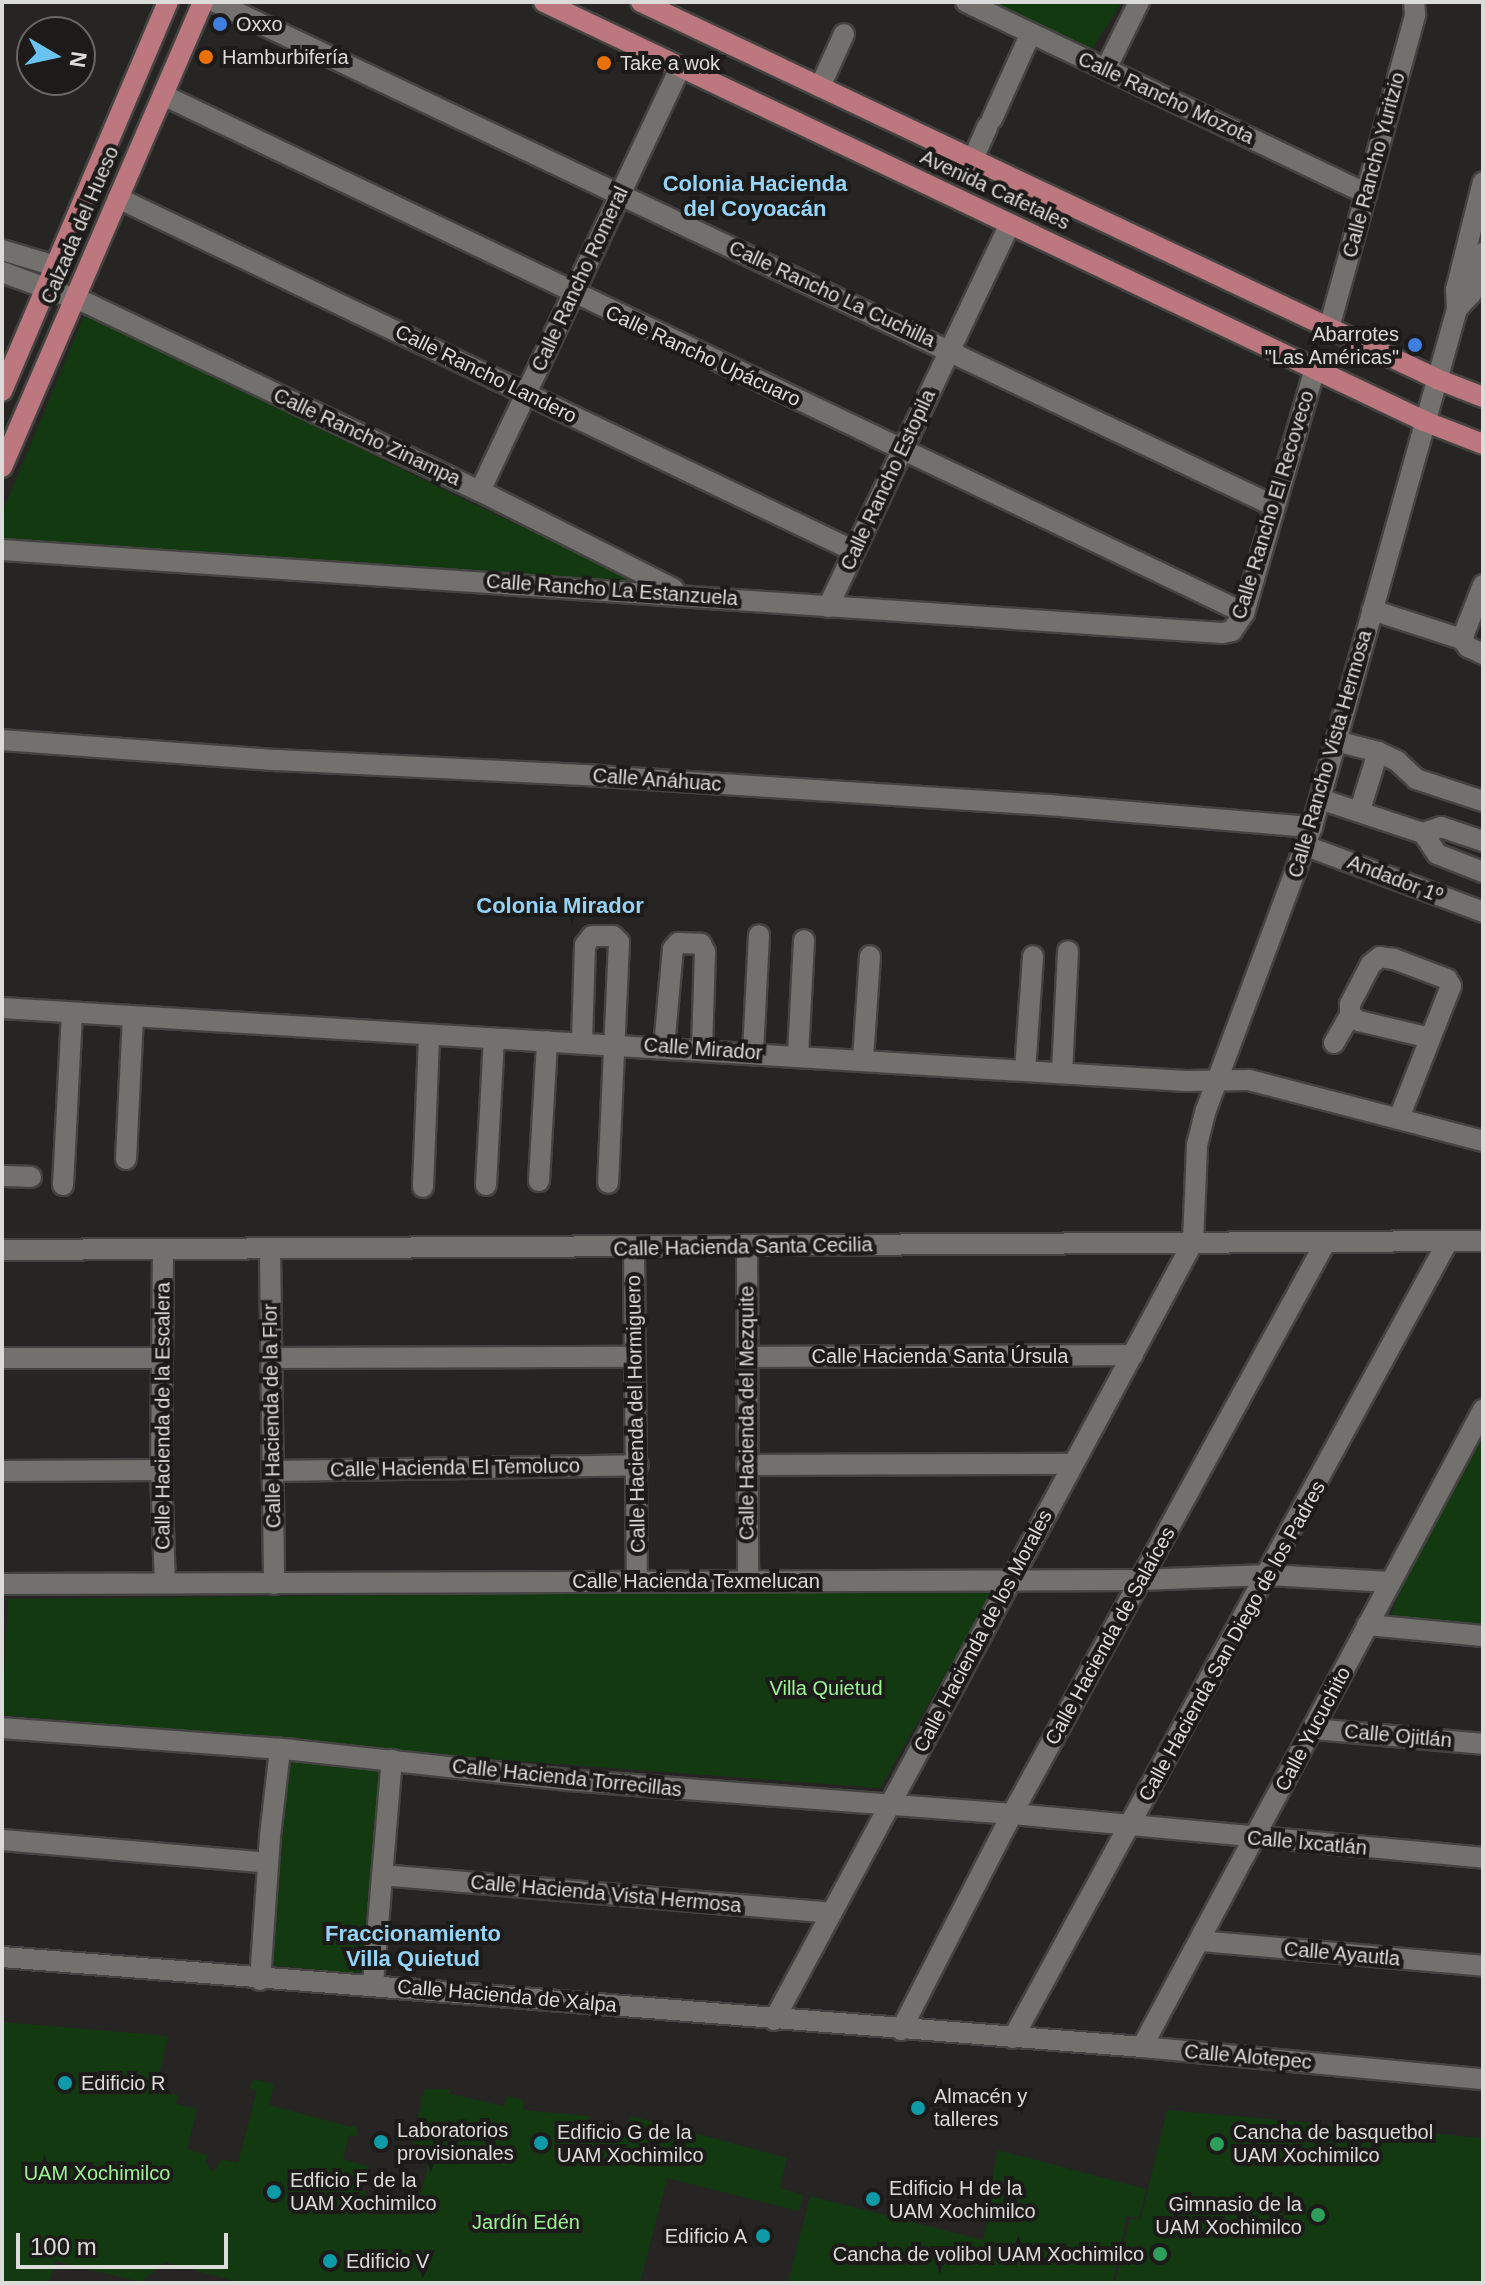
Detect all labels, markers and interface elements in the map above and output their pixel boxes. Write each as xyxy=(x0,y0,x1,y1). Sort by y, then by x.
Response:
place label: Oxxo xyxy=(236,12,283,36)
marker: Oxxo xyxy=(211,15,229,33)
north arrow xyxy=(16,16,96,96)
place label: Hamburbifería xyxy=(222,45,349,69)
street label: Calle Rancho Mozota xyxy=(1074,47,1258,149)
marker: Hamburbifería xyxy=(197,48,215,66)
text: N xyxy=(65,50,92,69)
place label: Take a wok xyxy=(620,51,720,75)
marker: Take a wok xyxy=(595,54,613,72)
street label: Calle Rancho Yuritzio xyxy=(1338,70,1410,260)
street label: Calzada del Hueso xyxy=(36,143,124,307)
street label: Avenida Cafetales xyxy=(917,145,1073,235)
district label: Colonia Hacienda del Coyoacán xyxy=(663,170,847,222)
street label: Calle Rancho Romeral xyxy=(527,183,633,375)
street label: Calle Rancho La Cuchilla xyxy=(725,236,939,352)
street label: Calle Rancho Upácuaro xyxy=(602,300,804,412)
street label: Calle Rancho Landero xyxy=(391,320,581,428)
place label: Abarrotes "Las Américas" xyxy=(1264,322,1399,369)
marker: Abarrotes "Las Américas" xyxy=(1406,336,1424,354)
street label: Calle Rancho Zinampa xyxy=(270,383,464,491)
street label: Calle Rancho Estopila xyxy=(836,386,940,574)
street label: Calle Rancho El Recoveco xyxy=(1227,388,1319,622)
street label: Calle Rancho La Estanzuela xyxy=(485,569,739,611)
street label: Calle Rancho Vista Hermosa xyxy=(1283,627,1377,881)
street label: Calle Anáhuac xyxy=(591,763,723,797)
street label: Andador 1º xyxy=(1344,850,1446,908)
district label: Colonia Mirador xyxy=(476,893,644,919)
street label: Calle Mirador xyxy=(643,1033,763,1065)
street label: Calle Hacienda Santa Cecilia xyxy=(613,1233,873,1261)
street label: Calle Hacienda del Hormiguero xyxy=(622,1275,650,1553)
street label: Calle Hacienda de la Escalera xyxy=(151,1282,175,1550)
street label: Calle Hacienda del Mezquite xyxy=(735,1286,759,1540)
street label: Calle Hacienda de la Flor xyxy=(258,1304,286,1528)
street label: Calle Hacienda Santa Úrsula xyxy=(812,1344,1068,1368)
street label: Calle Hacienda El Temoluco xyxy=(330,1454,580,1482)
street label: Calle Hacienda San Diego de los Padres xyxy=(1134,1477,1330,1805)
street label: Calle Hacienda de los Morales xyxy=(909,1506,1057,1756)
street label: Calle Hacienda de Salaíces xyxy=(1040,1523,1180,1749)
street label: Calle Hacienda Texmelucan xyxy=(572,1569,820,1593)
street label: Calle Yucuchito xyxy=(1270,1663,1356,1795)
park label: Villa Quietud xyxy=(769,1676,883,1700)
street label: Calle Ojitlán xyxy=(1343,1719,1453,1753)
street label: Calle Hacienda Torrecillas xyxy=(451,1754,683,1802)
street label: Calle Ixcatlán xyxy=(1246,1826,1368,1860)
street label: Calle Hacienda Vista Hermosa xyxy=(469,1870,743,1918)
district label: Fraccionamiento Villa Quietud xyxy=(325,1920,501,1972)
street label: Calle Ayautla xyxy=(1282,1937,1402,1971)
street label: Calle Hacienda de Xalpa xyxy=(396,1974,618,2018)
street label: Calle Alotepec xyxy=(1183,2039,1313,2075)
place label: Edificio R xyxy=(81,2071,165,2095)
marker: Edificio R xyxy=(56,2074,74,2092)
place label: Almacén y talleres xyxy=(934,2084,1027,2131)
marker: Almacén y talleres xyxy=(909,2099,927,2117)
place label: Laboratorios provisionales xyxy=(397,2118,514,2165)
place label: Edificio G de la UAM Xochimilco xyxy=(557,2120,704,2167)
place label: Cancha de basquetbol UAM Xochimilco xyxy=(1233,2120,1433,2167)
marker: Laboratorios provisionales xyxy=(372,2133,390,2151)
marker: Edificio G de la UAM Xochimilco xyxy=(532,2134,550,2152)
marker: Cancha de basquetbol UAM Xochimilco xyxy=(1208,2135,1226,2153)
park label: UAM Xochimilco xyxy=(24,2161,170,2185)
place label: Edficio F de la UAM Xochimilco xyxy=(290,2168,437,2215)
place label: Edificio H de la UAM Xochimilco xyxy=(889,2176,1036,2223)
marker: Edficio F de la UAM Xochimilco xyxy=(265,2183,283,2201)
marker: Edificio H de la UAM Xochimilco xyxy=(864,2190,882,2208)
place label: Gimnasio de la UAM Xochimilco xyxy=(1155,2192,1302,2239)
marker: Gimnasio de la UAM Xochimilco xyxy=(1309,2206,1327,2224)
park label: Jardín Edén xyxy=(472,2210,580,2234)
scale bar xyxy=(20,2217,232,2267)
place label: Edificio A xyxy=(664,2224,747,2248)
marker: Edificio A xyxy=(754,2227,772,2245)
text: 100 m xyxy=(30,2233,97,2260)
place label: Cancha de volibol UAM Xochimilco xyxy=(833,2242,1144,2266)
marker: Cancha de volibol UAM Xochimilco xyxy=(1151,2245,1169,2263)
place label: Edificio V xyxy=(346,2249,429,2273)
marker: Edificio V xyxy=(321,2252,339,2270)

